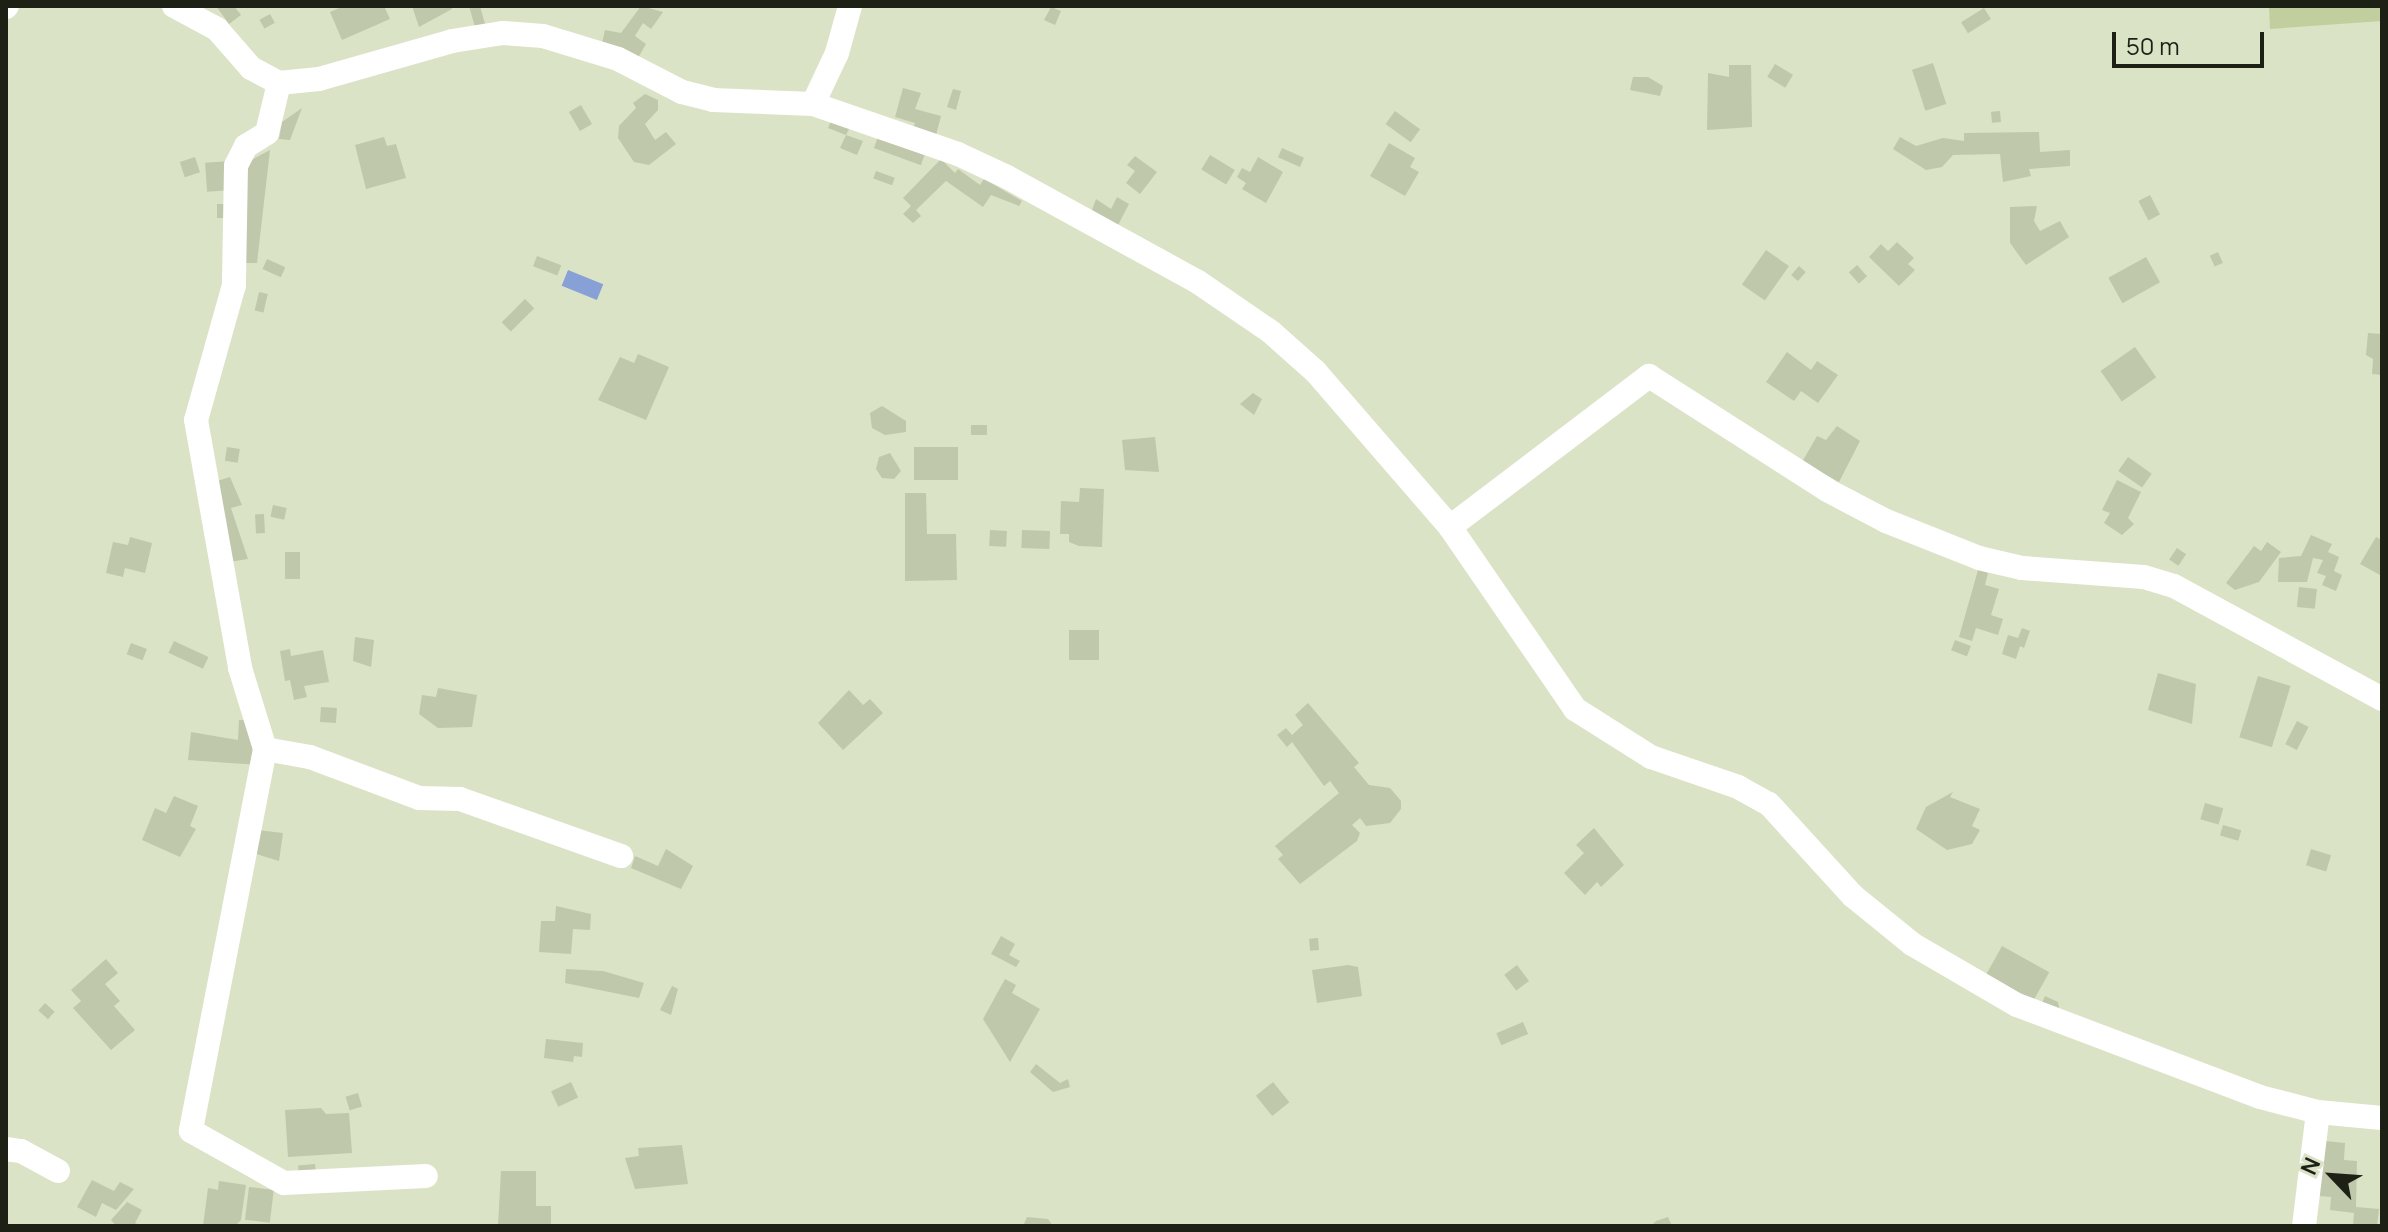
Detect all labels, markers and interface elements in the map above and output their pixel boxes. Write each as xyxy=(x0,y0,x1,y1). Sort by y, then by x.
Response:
scale bar xyxy=(2116,16,2268,66)
text: 50 m xyxy=(2126,29,2180,62)
north arrow xyxy=(2292,1136,2372,1216)
text: N xyxy=(2293,1152,2327,1179)

